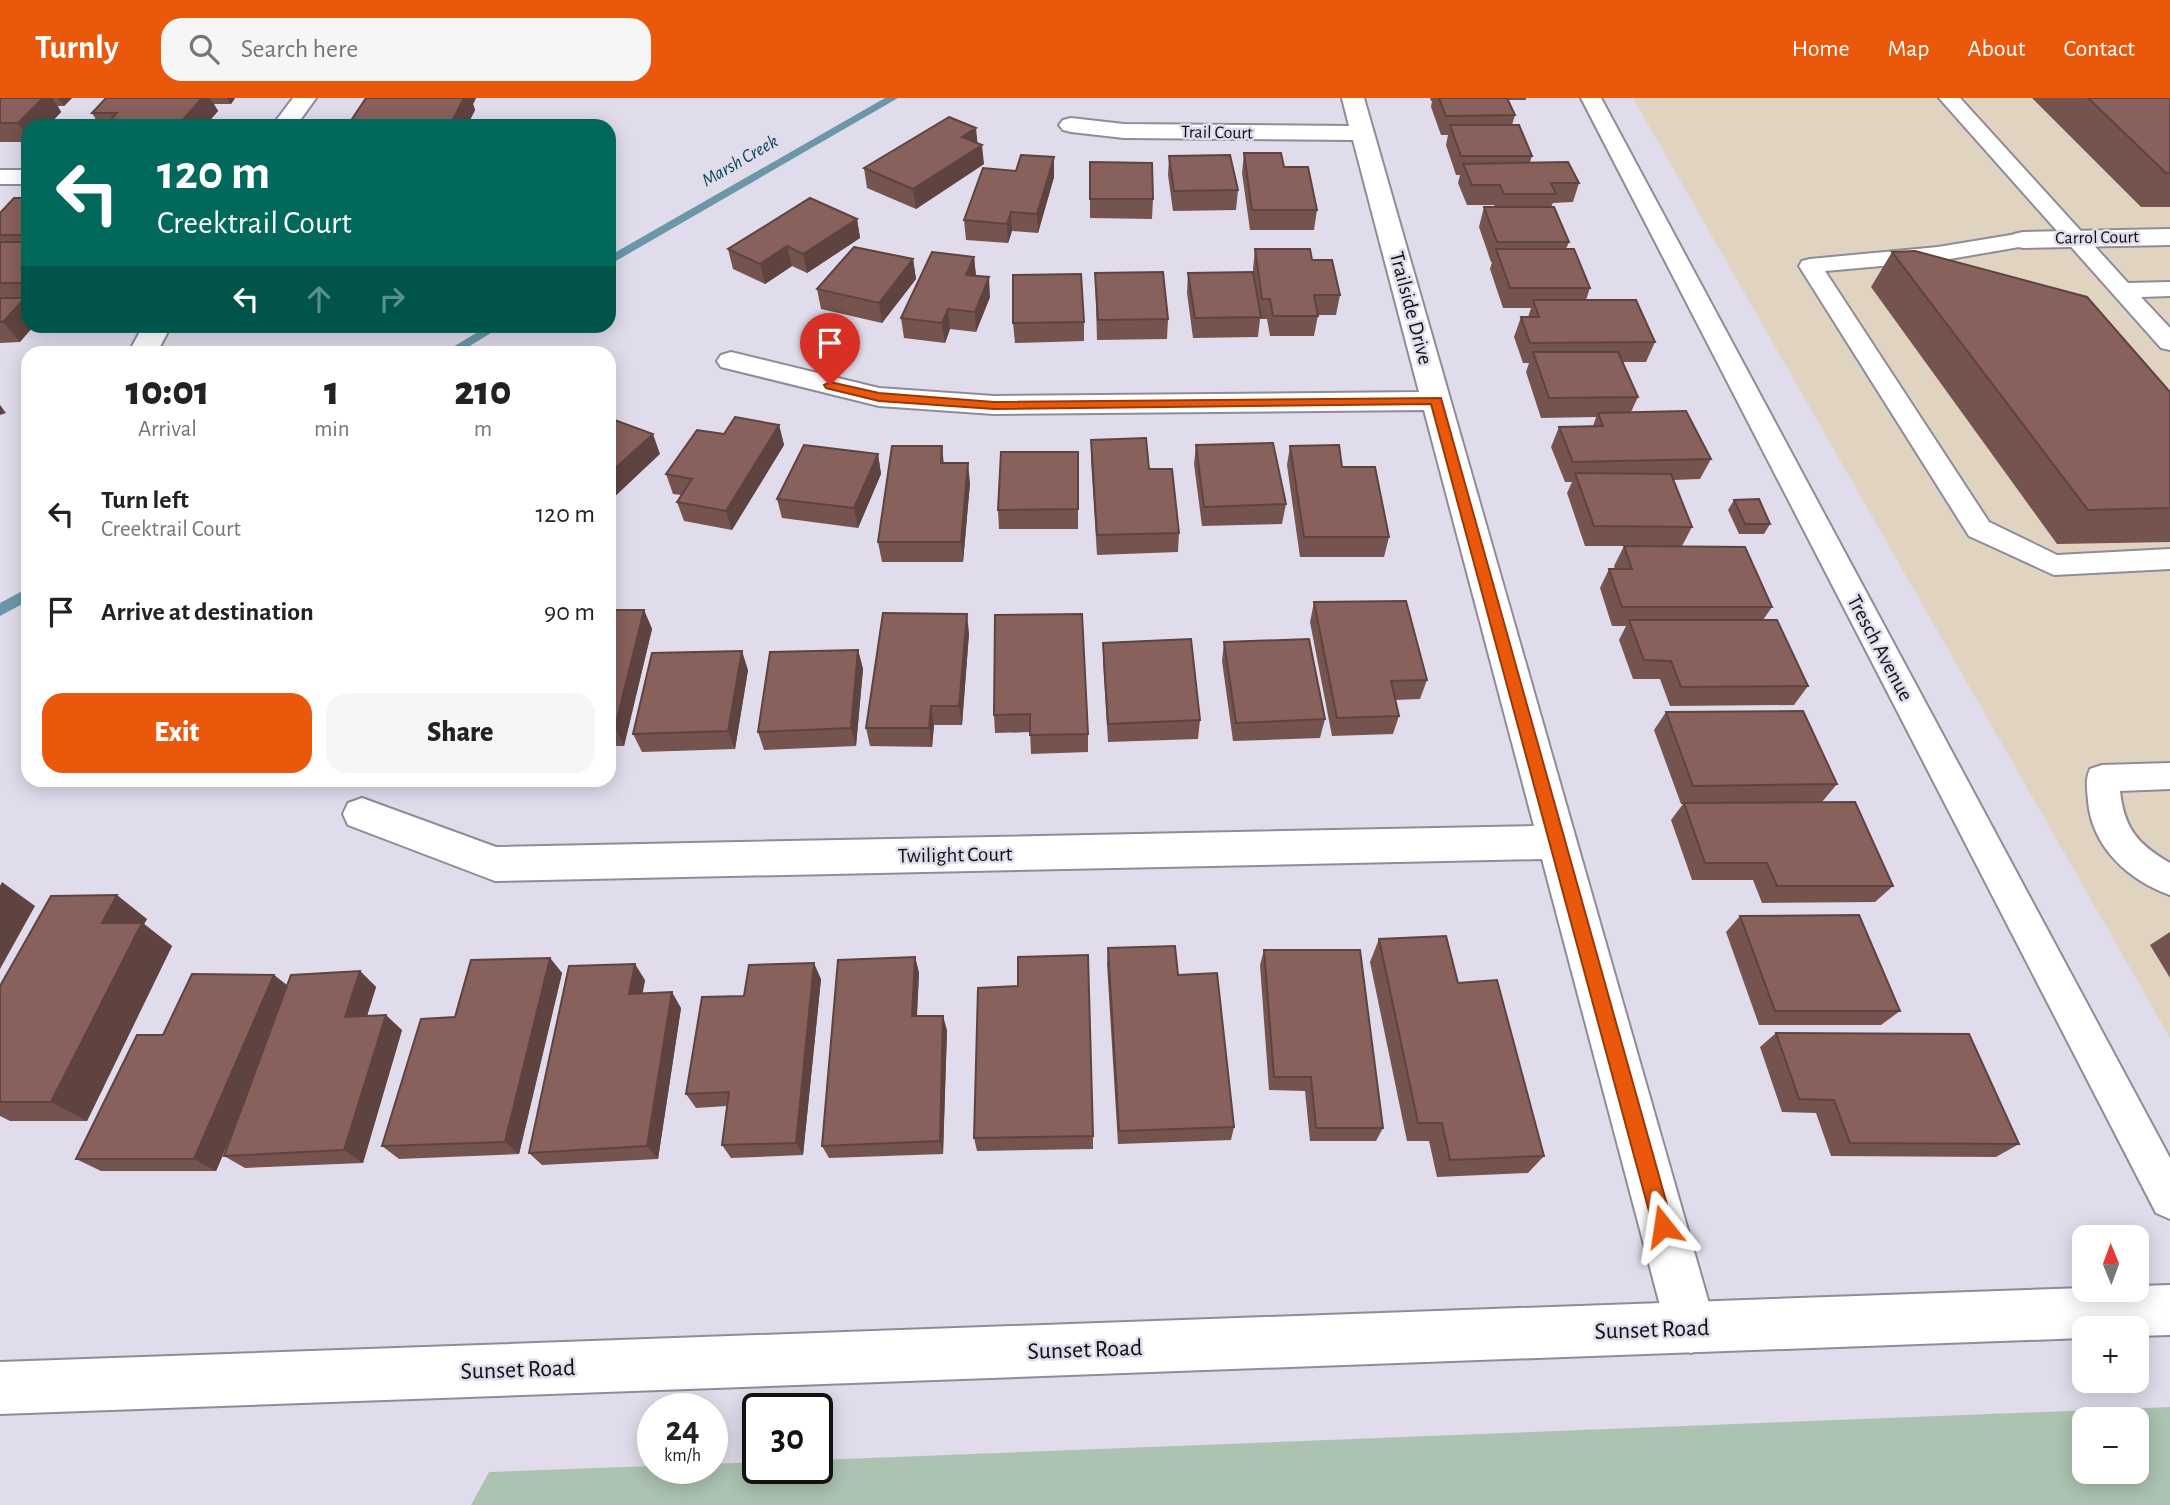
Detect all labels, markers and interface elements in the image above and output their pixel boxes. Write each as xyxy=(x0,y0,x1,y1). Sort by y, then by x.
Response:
search box xyxy=(161,18,651,81)
icon: search xyxy=(185,30,223,68)
text: Turnly xyxy=(35,32,119,65)
text: Search here xyxy=(241,36,358,62)
text: Home xyxy=(1792,37,1850,61)
text: Map xyxy=(1888,37,1930,61)
text: About xyxy=(1968,37,2025,61)
text: Contact xyxy=(2063,37,2135,61)
street label: Trail Court xyxy=(1181,123,1253,143)
water label: Marsh Creek xyxy=(699,132,782,190)
icon: left xyxy=(42,147,133,238)
text: 120 m xyxy=(157,149,270,198)
text: Creektrail Court xyxy=(157,207,352,239)
street label: Carrol Court xyxy=(2055,228,2139,248)
street label: Trailside Drive xyxy=(1386,249,1436,367)
icon: left xyxy=(227,280,265,318)
icon: ahead xyxy=(300,280,338,318)
icon: right xyxy=(373,280,411,318)
pin xyxy=(800,313,860,385)
icon: arrive xyxy=(811,324,849,362)
text: 10:01 xyxy=(125,370,209,412)
text: 1 xyxy=(324,370,340,412)
text: 210 xyxy=(454,370,512,412)
text: Arrival xyxy=(138,418,197,441)
text: min xyxy=(314,418,350,441)
text: m xyxy=(474,418,492,441)
text: Turn left xyxy=(101,487,189,513)
icon: left xyxy=(42,495,80,533)
text: 120 m xyxy=(535,501,595,527)
text: Creektrail Court xyxy=(101,518,241,541)
street label: Tresch Avenue xyxy=(1843,591,1917,705)
icon: arrive xyxy=(42,593,80,631)
text: Arrive at destination xyxy=(101,599,314,625)
text: 90 m xyxy=(544,599,595,625)
button: Exit xyxy=(42,693,312,773)
button: Share xyxy=(326,693,595,773)
street label: Twilight Court xyxy=(898,843,1013,866)
position arrow xyxy=(1626,1189,1700,1263)
north arrow xyxy=(2072,1225,2149,1302)
map controls xyxy=(2072,1225,2149,1484)
street label: Sunset Road xyxy=(1594,1316,1710,1344)
button: + xyxy=(2072,1316,2149,1393)
street label: Sunset Road xyxy=(1027,1336,1143,1364)
street label: Sunset Road xyxy=(460,1356,576,1384)
speed limit sign: 30 xyxy=(742,1393,833,1484)
button: − xyxy=(2072,1407,2149,1484)
text: 24 xyxy=(665,1412,700,1447)
text: km/h xyxy=(664,1447,701,1465)

